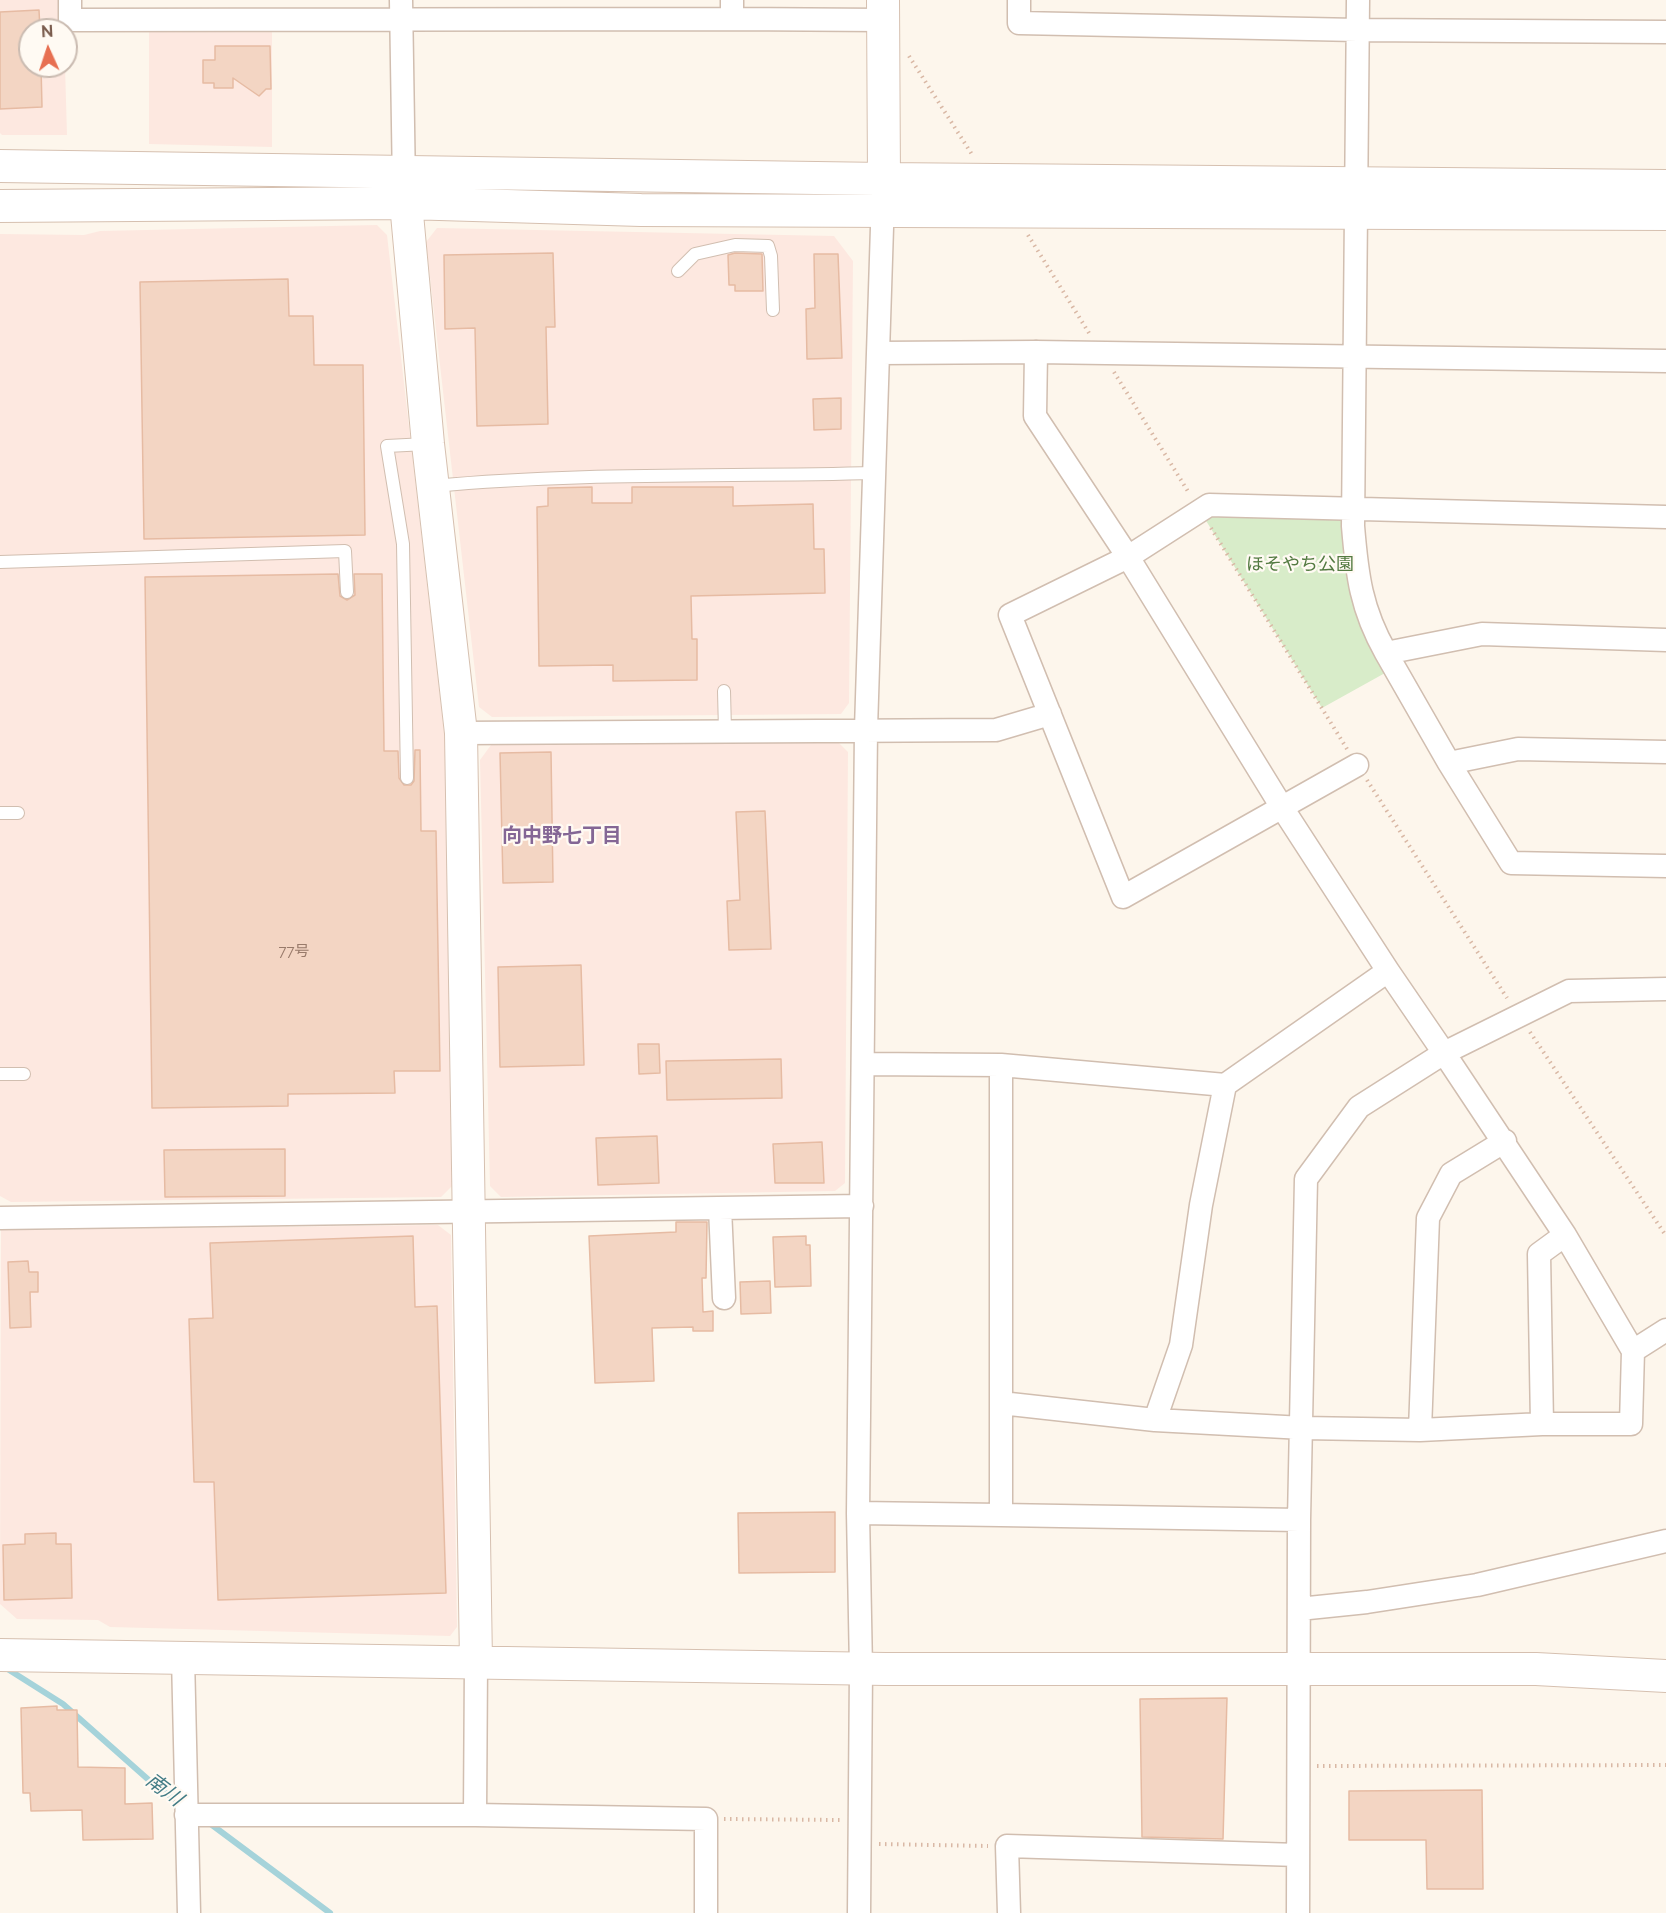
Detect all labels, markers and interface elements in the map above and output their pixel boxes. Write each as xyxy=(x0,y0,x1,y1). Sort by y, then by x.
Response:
north arrow xyxy=(18,18,78,78)
text: N xyxy=(41,22,54,41)
park label: ほそやち公園 xyxy=(1246,554,1354,576)
district label: 向中野七丁目 xyxy=(502,824,622,848)
house number: 77号 xyxy=(278,942,310,960)
water label: 南川 xyxy=(141,1768,187,1812)

